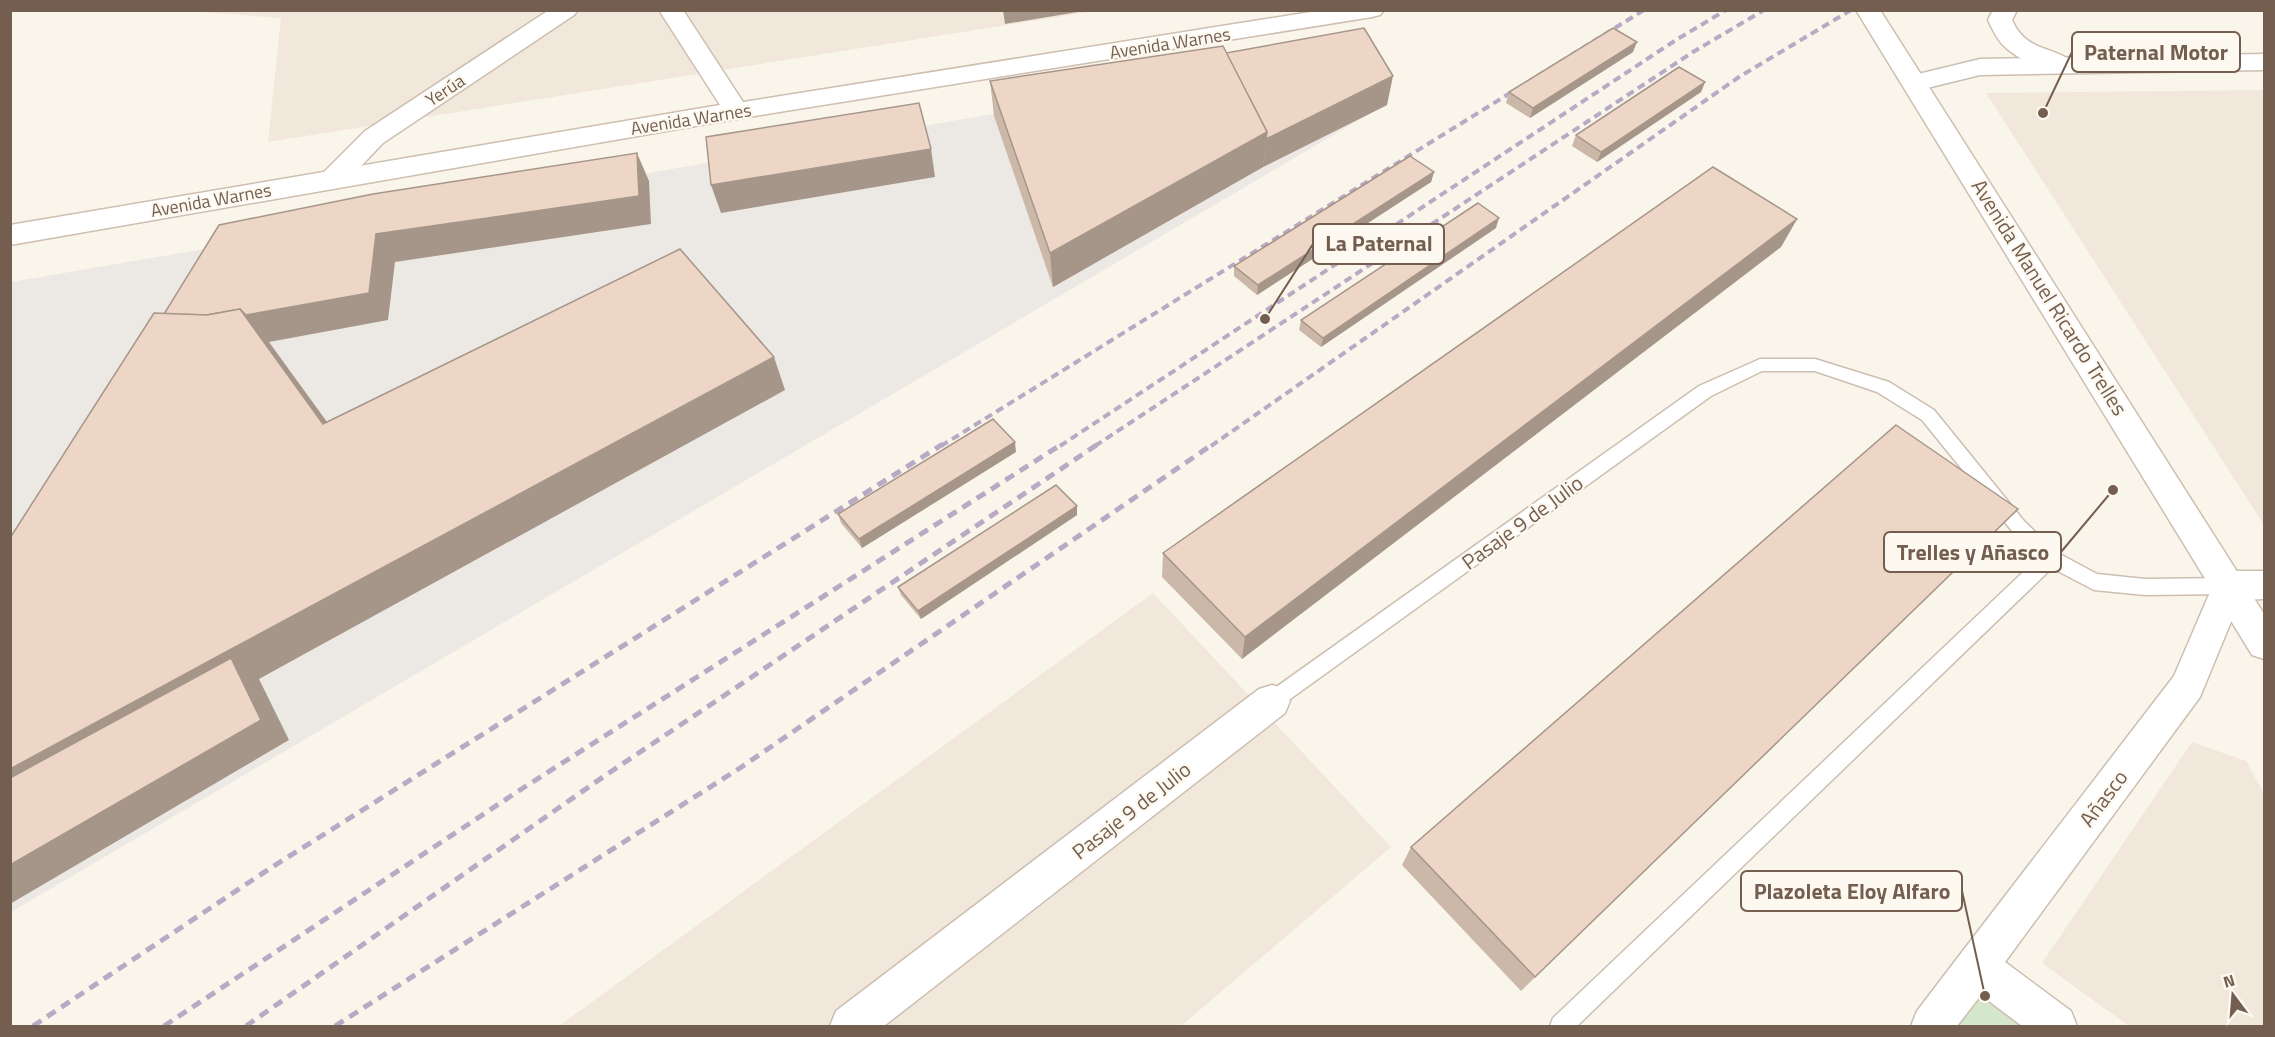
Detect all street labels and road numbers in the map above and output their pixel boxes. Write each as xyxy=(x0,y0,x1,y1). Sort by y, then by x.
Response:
street label: Avenida Warnes xyxy=(1108,20,1232,66)
street label: Yerúa xyxy=(420,67,470,113)
street label: Avenida Warnes xyxy=(629,96,753,142)
street label: Avenida Manuel Ricardo Trelles xyxy=(1964,173,2136,421)
street label: Avenida Warnes xyxy=(149,176,273,224)
street label: Pasaje 9 de Julio xyxy=(1455,467,1589,577)
street label: Pasaje 9 de Julio xyxy=(1065,753,1197,867)
street label: Añasco xyxy=(2071,763,2135,833)

